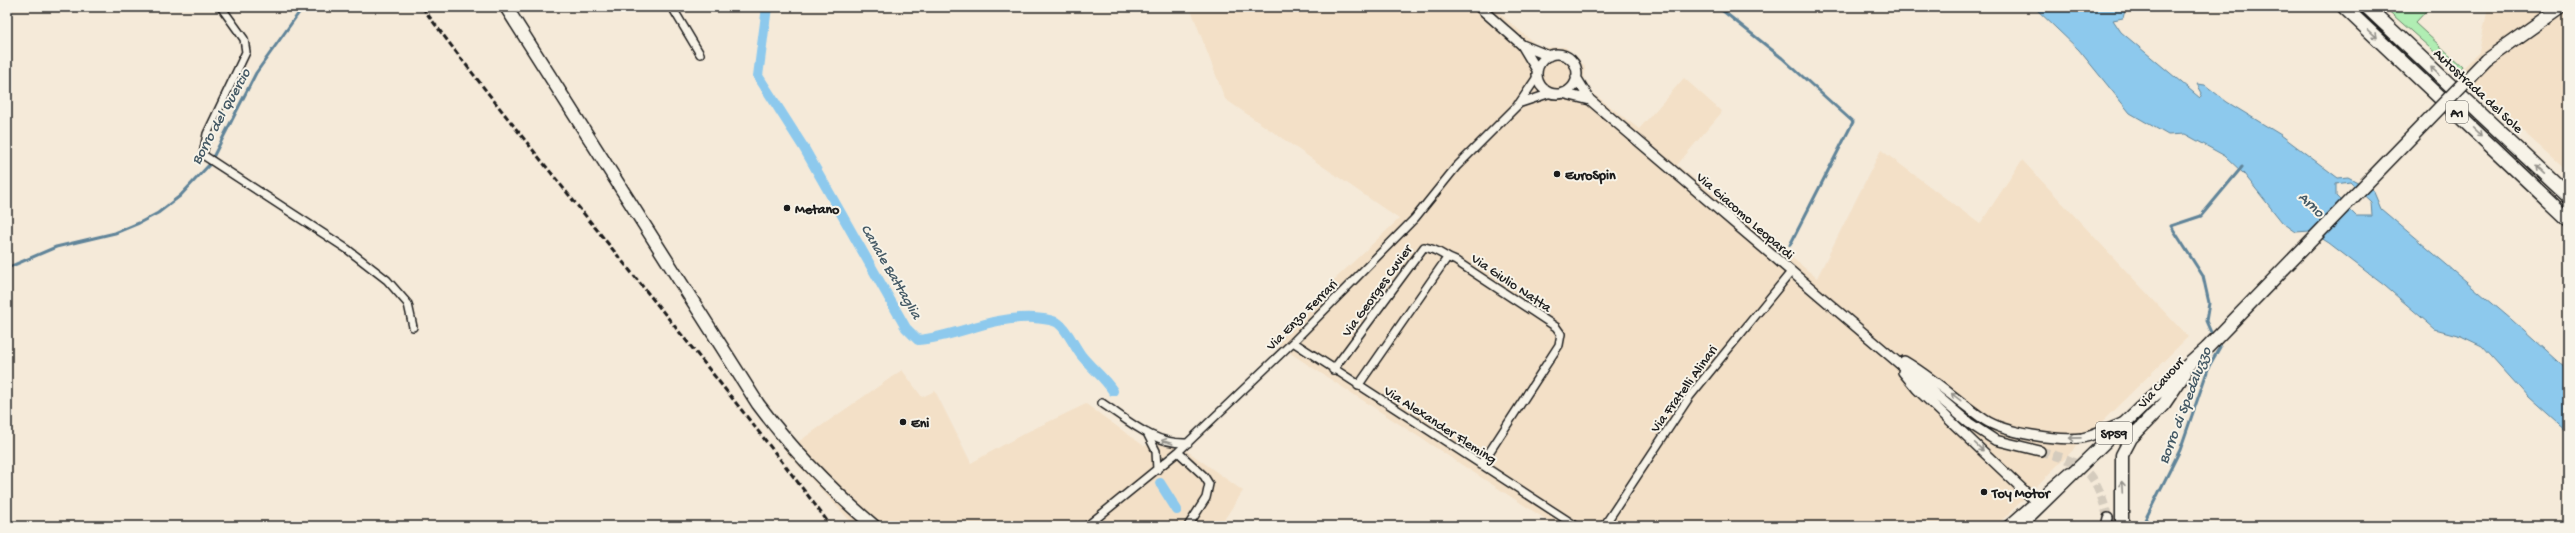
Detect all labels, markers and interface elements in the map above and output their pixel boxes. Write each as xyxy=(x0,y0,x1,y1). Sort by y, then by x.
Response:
one-way arrow xyxy=(2368,29,2378,38)
street label: Autostrada del Sole xyxy=(2429,46,2526,138)
water label: Borro del Quercio xyxy=(188,65,256,168)
one-way arrow xyxy=(2430,66,2440,76)
road number: A1 xyxy=(2446,101,2468,123)
one-way arrow xyxy=(2473,127,2483,137)
one-way arrow xyxy=(2535,166,2545,175)
place label: EuroSpin xyxy=(1565,168,1616,185)
marker: EuroSpin xyxy=(1552,169,1562,179)
street label: Via Giacomo Leopardi xyxy=(1691,169,1797,264)
water label: Arno xyxy=(2294,189,2328,223)
place label: Metano xyxy=(795,202,840,219)
marker: Metano xyxy=(782,203,792,213)
water label: Canale Battaglia xyxy=(856,221,926,324)
street label: Via Georges Cuvier xyxy=(1338,241,1418,342)
street label: Via Giulio Natta xyxy=(1466,250,1555,318)
street label: Via Enzo Ferrari xyxy=(1263,276,1342,356)
street label: Via Fratelli Alinari xyxy=(1647,342,1722,437)
water label: Borro di Spedaluzzo xyxy=(2155,344,2217,467)
street label: Via Cavour xyxy=(2134,354,2189,413)
street label: Via Alexander Fleming xyxy=(1379,383,1499,469)
one-way arrow xyxy=(1950,393,1961,401)
place label: Eni xyxy=(911,416,929,433)
marker: Eni xyxy=(898,417,908,427)
road number: SP59 xyxy=(2096,422,2132,444)
one-way arrow xyxy=(2069,434,2082,442)
one-way arrow xyxy=(1160,438,1173,445)
one-way arrow xyxy=(1974,443,1984,452)
one-way arrow xyxy=(2119,481,2126,494)
place label: Toy Motor xyxy=(1991,486,2052,503)
marker: Toy Motor xyxy=(1979,487,1989,497)

